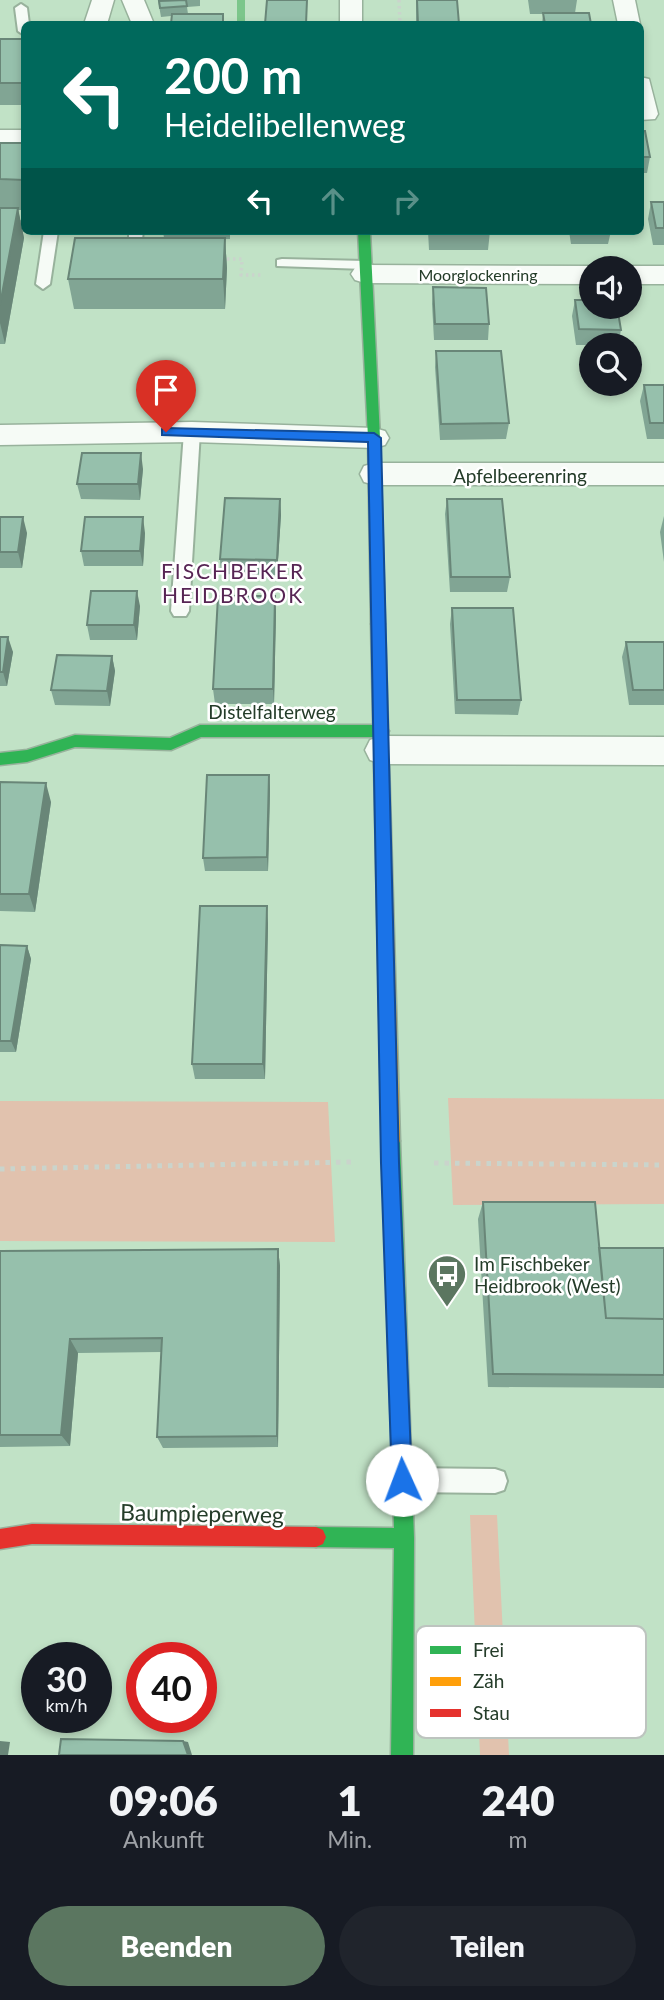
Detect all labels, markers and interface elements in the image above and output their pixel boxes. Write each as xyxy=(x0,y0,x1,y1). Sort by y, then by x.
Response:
text: 200 m xyxy=(164,46,302,104)
icon: left xyxy=(49,49,140,140)
text: Heidelibellenweg xyxy=(164,105,406,144)
icon: left xyxy=(241,182,279,220)
icon: ahead xyxy=(314,182,352,220)
icon: right xyxy=(387,182,425,220)
map controls xyxy=(579,256,642,396)
button: sound xyxy=(579,256,642,319)
street label: Moorglockenring xyxy=(418,265,538,284)
button: search xyxy=(579,333,642,396)
pin xyxy=(136,360,196,432)
icon: arrive xyxy=(147,371,185,409)
street label: Apfelbeerenring xyxy=(453,464,587,487)
district label: FISCHBEKER HEIDBROOK xyxy=(161,558,305,607)
street label: Distelfalterweg xyxy=(208,700,336,723)
place label: Im Fischbeker Heidbrook (West) xyxy=(474,1252,621,1297)
bus stop icon: Im Fischbeker Heidbrook (West) xyxy=(426,1253,468,1308)
position arrow xyxy=(365,1443,439,1517)
street label: Baumpieperweg xyxy=(120,1498,284,1528)
legend xyxy=(416,1626,646,1738)
text: Frei xyxy=(473,1638,504,1661)
speed limit sign: 40 xyxy=(126,1642,217,1733)
text: 30 xyxy=(46,1657,87,1699)
text: Zäh xyxy=(473,1669,504,1692)
text: km/h xyxy=(45,1694,88,1716)
text: Stau xyxy=(473,1701,510,1724)
text: 09:06 xyxy=(109,1775,218,1825)
text: 1 xyxy=(338,1775,362,1825)
text: 240 xyxy=(482,1775,555,1825)
text: Ankunft xyxy=(123,1825,204,1853)
text: Min. xyxy=(327,1825,372,1853)
text: m xyxy=(509,1825,528,1853)
button: Beenden xyxy=(28,1906,325,1986)
button: Teilen xyxy=(339,1906,636,1986)

